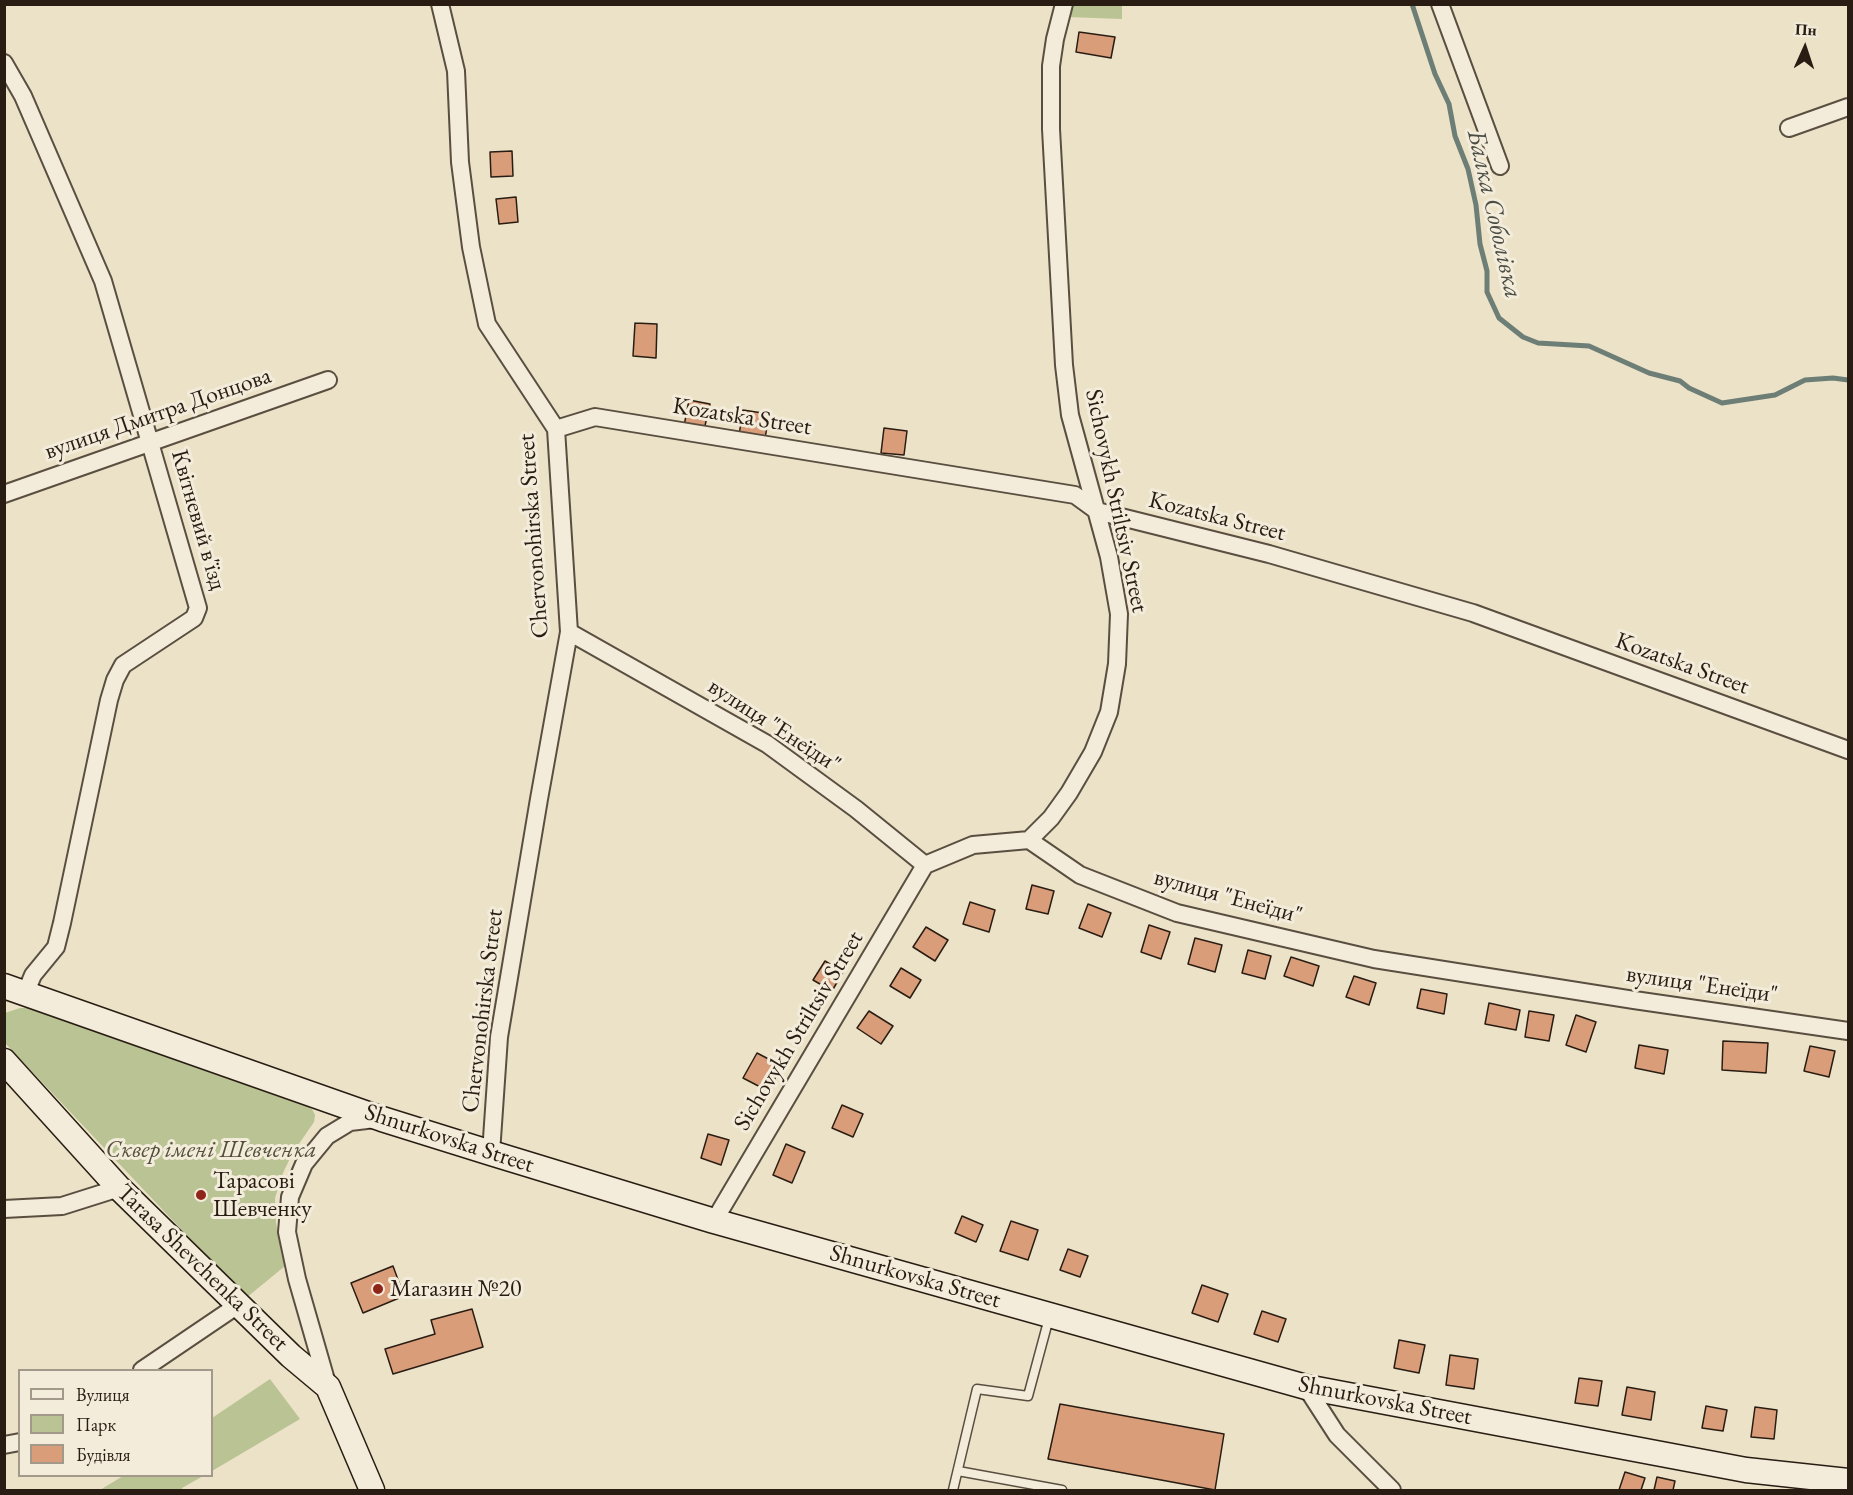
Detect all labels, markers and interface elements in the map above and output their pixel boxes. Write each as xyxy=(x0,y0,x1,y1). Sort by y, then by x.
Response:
north arrow xyxy=(1775,18,1835,78)
text: Пн xyxy=(1794,18,1817,41)
water label: Балка Соболівка xyxy=(1459,127,1529,301)
street label: вулиця Дмитра Донцова xyxy=(41,362,275,466)
street label: Sichovykh Striltsiv Street xyxy=(1078,387,1154,615)
street label: Kozatska Street xyxy=(671,392,813,442)
street label: Chervonohirska Street xyxy=(512,433,556,639)
street label: Квітневий в'їзд xyxy=(164,447,232,593)
street label: Kozatska Street xyxy=(1146,486,1288,548)
street label: Kozatska Street xyxy=(1611,627,1753,701)
street label: вулиця "Енеїди" xyxy=(702,672,846,780)
street label: вулиця "Енеїди" xyxy=(1151,863,1305,931)
street label: Chervonohirska Street xyxy=(456,907,510,1115)
street label: Sichovykh Striltsiv Street xyxy=(728,926,870,1136)
street label: вулиця "Енеїди" xyxy=(1624,960,1780,1010)
street label: Shnurkovska Street xyxy=(361,1098,537,1180)
park label: Сквер імені Шевченка xyxy=(106,1136,316,1164)
place label: Тарасові Шевченку xyxy=(213,1167,312,1223)
street label: Tarasa Shevchenka Street xyxy=(110,1178,294,1358)
marker: Тарасові Шевченку xyxy=(194,1188,208,1202)
street label: Shnurkovska Street xyxy=(826,1239,1004,1315)
place label: Магазин №20 xyxy=(390,1275,522,1303)
marker: Магазин №20 xyxy=(371,1282,385,1296)
legend xyxy=(18,1369,213,1477)
street label: Shnurkovska Street xyxy=(1296,1370,1474,1432)
text: Вулиця xyxy=(76,1383,129,1406)
text: Парк xyxy=(76,1413,116,1436)
text: Будівля xyxy=(76,1443,131,1466)

